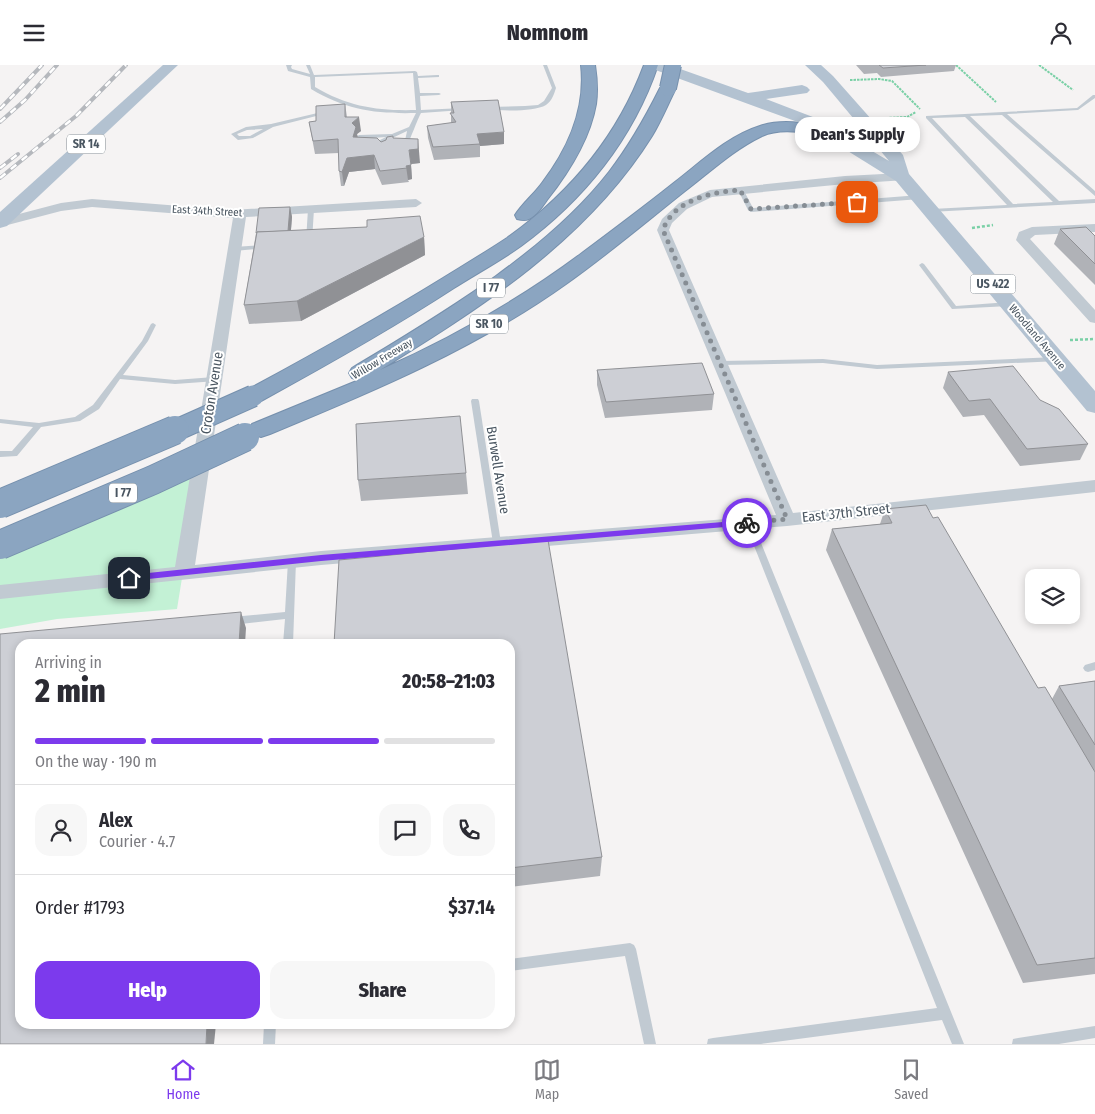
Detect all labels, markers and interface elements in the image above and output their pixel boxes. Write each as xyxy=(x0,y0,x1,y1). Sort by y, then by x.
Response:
icon: menu xyxy=(20,19,48,47)
text: Nomnom xyxy=(507,19,588,46)
icon: person xyxy=(1047,19,1075,47)
callout: Dean's Supply xyxy=(794,117,920,152)
text: Dean's Supply xyxy=(811,125,904,144)
road number: SR 14 xyxy=(67,135,105,153)
pin xyxy=(836,181,878,223)
icon: bag xyxy=(843,188,871,216)
street label: East 34th Street xyxy=(171,203,243,219)
road number: US 422 xyxy=(970,275,1016,293)
road number: I 77 xyxy=(477,279,505,297)
street label: Woodland Avenue xyxy=(1006,302,1068,372)
road number: SR 10 xyxy=(470,315,508,333)
street label: Willow Freeway xyxy=(349,336,415,382)
street label: Croton Avenue xyxy=(197,350,227,435)
street label: Burwell Avenue xyxy=(483,425,513,515)
road number: I 77 xyxy=(109,483,137,503)
courier xyxy=(722,498,772,548)
street label: East 37th Street xyxy=(801,500,891,526)
icon: bike xyxy=(733,509,761,537)
pin xyxy=(108,557,150,599)
icon: home xyxy=(115,564,143,592)
map controls xyxy=(1025,569,1080,624)
button: layers xyxy=(1025,569,1080,624)
text: Arriving in xyxy=(35,653,102,672)
text: 20:58–21:03 xyxy=(402,670,495,693)
text: 2 min xyxy=(35,672,106,710)
text: On the way · 190 m xyxy=(35,752,157,771)
button: person xyxy=(35,804,87,856)
button: chat xyxy=(379,804,431,856)
button: phone xyxy=(443,804,495,856)
text: Alex xyxy=(99,809,133,832)
text: Courier · 4.7 xyxy=(99,832,175,851)
text: Order #1793 xyxy=(35,896,125,919)
text: $37.14 xyxy=(448,896,495,919)
button: Help xyxy=(35,961,260,1019)
button: Share xyxy=(270,961,495,1019)
tab: Home xyxy=(167,1056,200,1103)
tab: Map xyxy=(533,1056,561,1103)
tab: Saved xyxy=(894,1056,928,1103)

